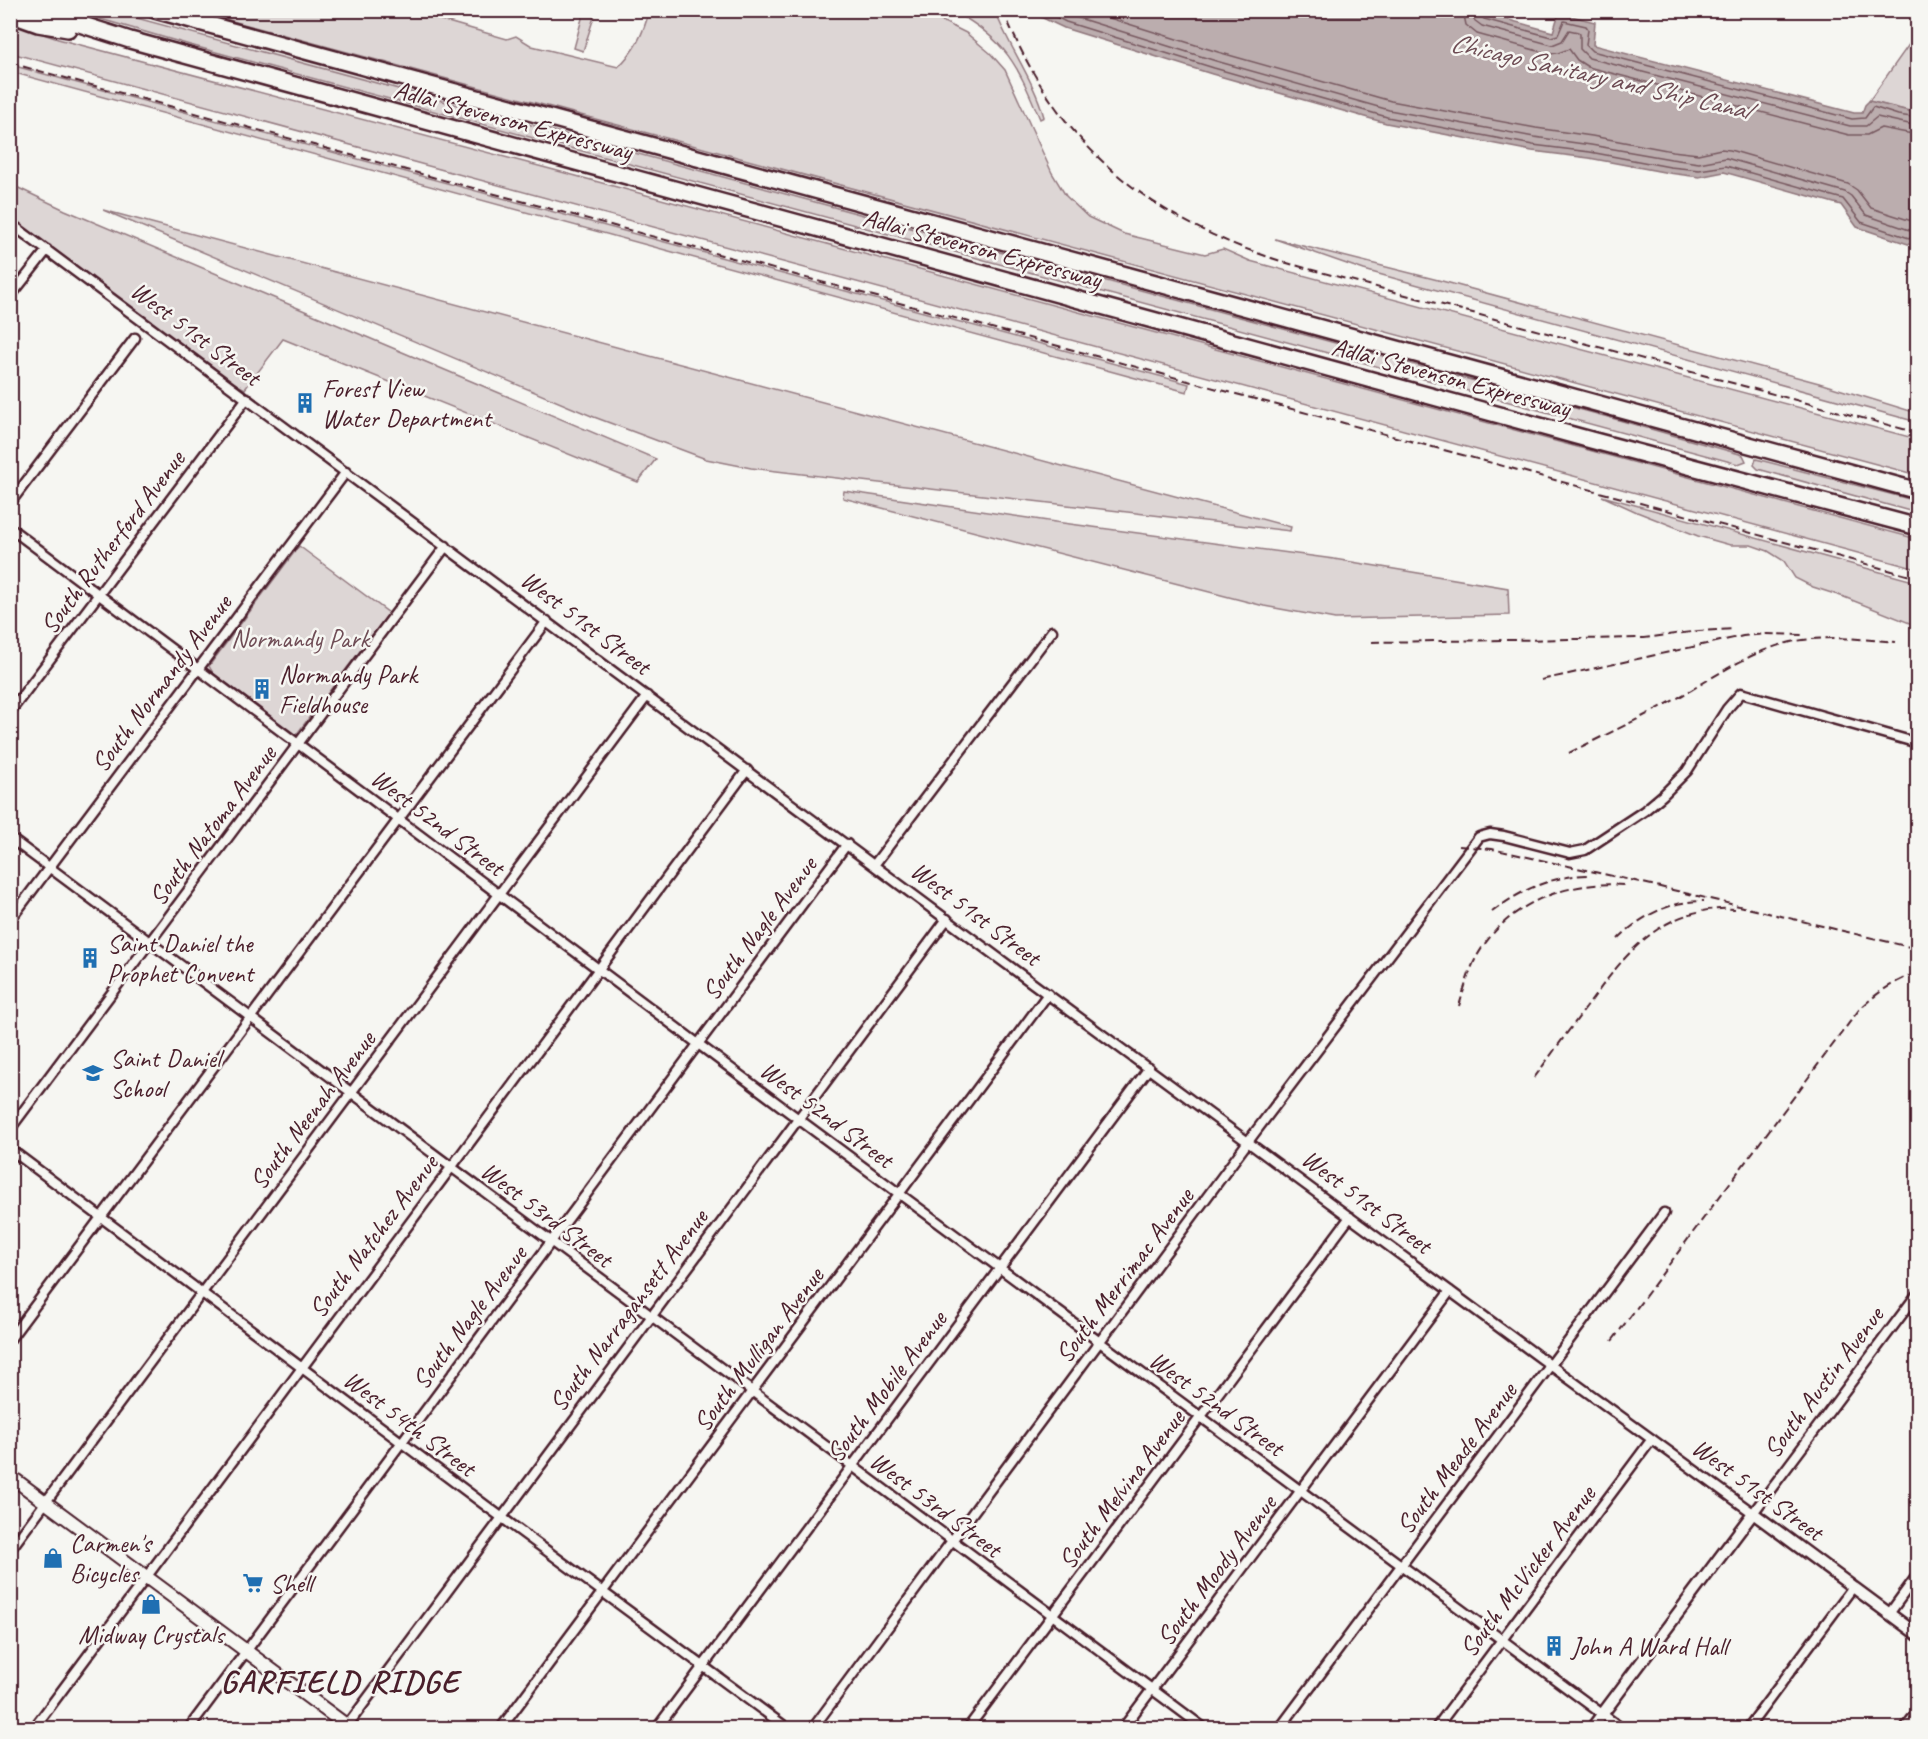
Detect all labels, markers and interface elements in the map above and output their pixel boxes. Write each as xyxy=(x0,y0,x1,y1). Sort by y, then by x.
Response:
water label: Chicago Sanitary and Ship Canal xyxy=(1447,25,1762,129)
street label: Adlai Stevenson Expressway xyxy=(390,73,638,169)
street label: Adlai Stevenson Expressway xyxy=(859,201,1107,297)
street label: West 51st Street xyxy=(124,274,269,394)
street label: Adlai Stevenson Expressway xyxy=(1328,330,1576,426)
place label: Forest View Water Department xyxy=(322,372,493,435)
building icon: Forest View Water Department xyxy=(293,391,317,415)
street label: South Rutherford Avenue xyxy=(33,443,193,641)
street label: West 51st Street xyxy=(514,563,659,683)
street label: South Normandy Avenue xyxy=(84,587,240,779)
park label: Normandy Park xyxy=(231,622,372,655)
place label: Normandy Park Fieldhouse xyxy=(279,658,420,721)
building icon: Normandy Park Fieldhouse xyxy=(250,677,274,701)
street label: South Natoma Avenue xyxy=(141,737,284,912)
street label: West 52nd Street xyxy=(364,761,513,885)
street label: South Nagle Avenue xyxy=(695,848,826,1007)
street label: West 51st Street xyxy=(904,854,1049,974)
place label: Saint Daniel the Prophet Convent xyxy=(107,927,255,990)
building icon: Saint Daniel the Prophet Convent xyxy=(78,946,102,970)
street label: South Neenah Avenue xyxy=(242,1023,384,1196)
place label: Saint Daniel School xyxy=(110,1042,225,1105)
street label: West 52nd Street xyxy=(753,1053,902,1177)
school or university icon: Saint Daniel School xyxy=(81,1061,105,1085)
street label: West 51st Street xyxy=(1295,1142,1440,1262)
street label: South Natchez Avenue xyxy=(301,1146,447,1324)
street label: West 53rd Street xyxy=(474,1154,621,1276)
street label: South Merrimac Avenue xyxy=(1048,1180,1202,1369)
street label: South Narragansett Avenue xyxy=(541,1201,716,1418)
street label: South Nagle Avenue xyxy=(405,1237,536,1396)
street label: South Mulligan Avenue xyxy=(686,1259,832,1438)
street label: South Austin Avenue xyxy=(1756,1298,1893,1464)
street label: South Mobile Avenue xyxy=(819,1303,955,1468)
street label: West 52nd Street xyxy=(1143,1343,1293,1465)
street label: West 54th Street xyxy=(337,1363,484,1485)
street label: South Meade Avenue xyxy=(1389,1375,1525,1541)
street label: South Melvina Avenue xyxy=(1051,1402,1193,1576)
street label: West 51st Street xyxy=(1686,1431,1832,1550)
street label: West 53rd Street xyxy=(863,1444,1010,1566)
street label: South McVicker Avenue xyxy=(1452,1478,1604,1664)
street label: South Moody Avenue xyxy=(1149,1486,1285,1652)
place label: Carmen's Bicycles xyxy=(70,1527,153,1590)
shop icon: Carmen's Bicycles xyxy=(41,1546,65,1570)
place label: Shell xyxy=(270,1567,317,1600)
supermarket icon: Shell xyxy=(241,1571,265,1595)
shop icon: Midway Crystals xyxy=(139,1592,163,1616)
place label: Midway Crystals xyxy=(78,1618,226,1651)
place label: John A Ward Hall xyxy=(1569,1630,1732,1663)
building icon: John A Ward Hall xyxy=(1542,1634,1566,1658)
district label: GARFIELD RIDGE xyxy=(221,1661,463,1702)

